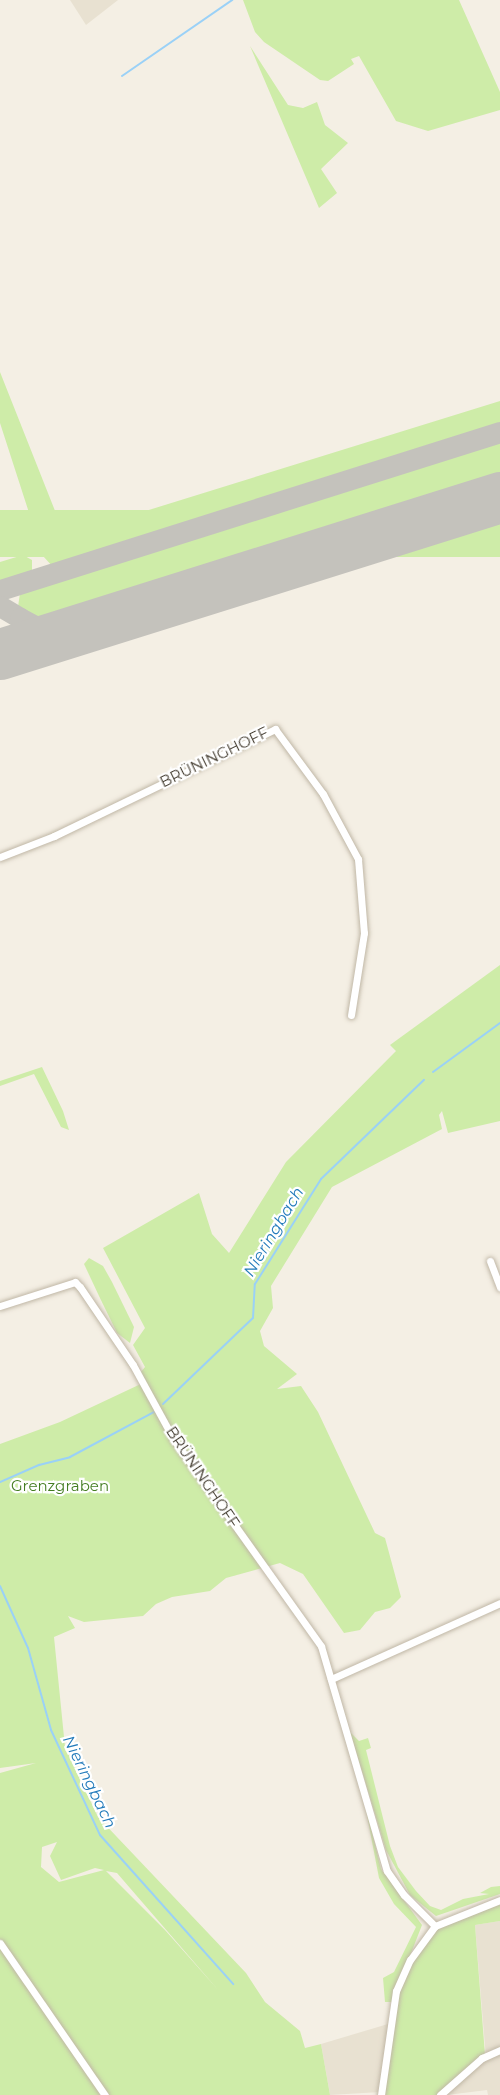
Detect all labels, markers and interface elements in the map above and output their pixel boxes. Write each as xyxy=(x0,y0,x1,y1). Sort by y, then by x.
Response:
street label: BRÜNINGHOFF xyxy=(157,723,271,791)
water label: Nieringbach xyxy=(240,1184,308,1280)
street label: BRÜNINGHOFF xyxy=(162,1423,244,1531)
park label: Grenzgraben xyxy=(11,1477,109,1495)
water label: Nieringbach xyxy=(58,1733,120,1831)

